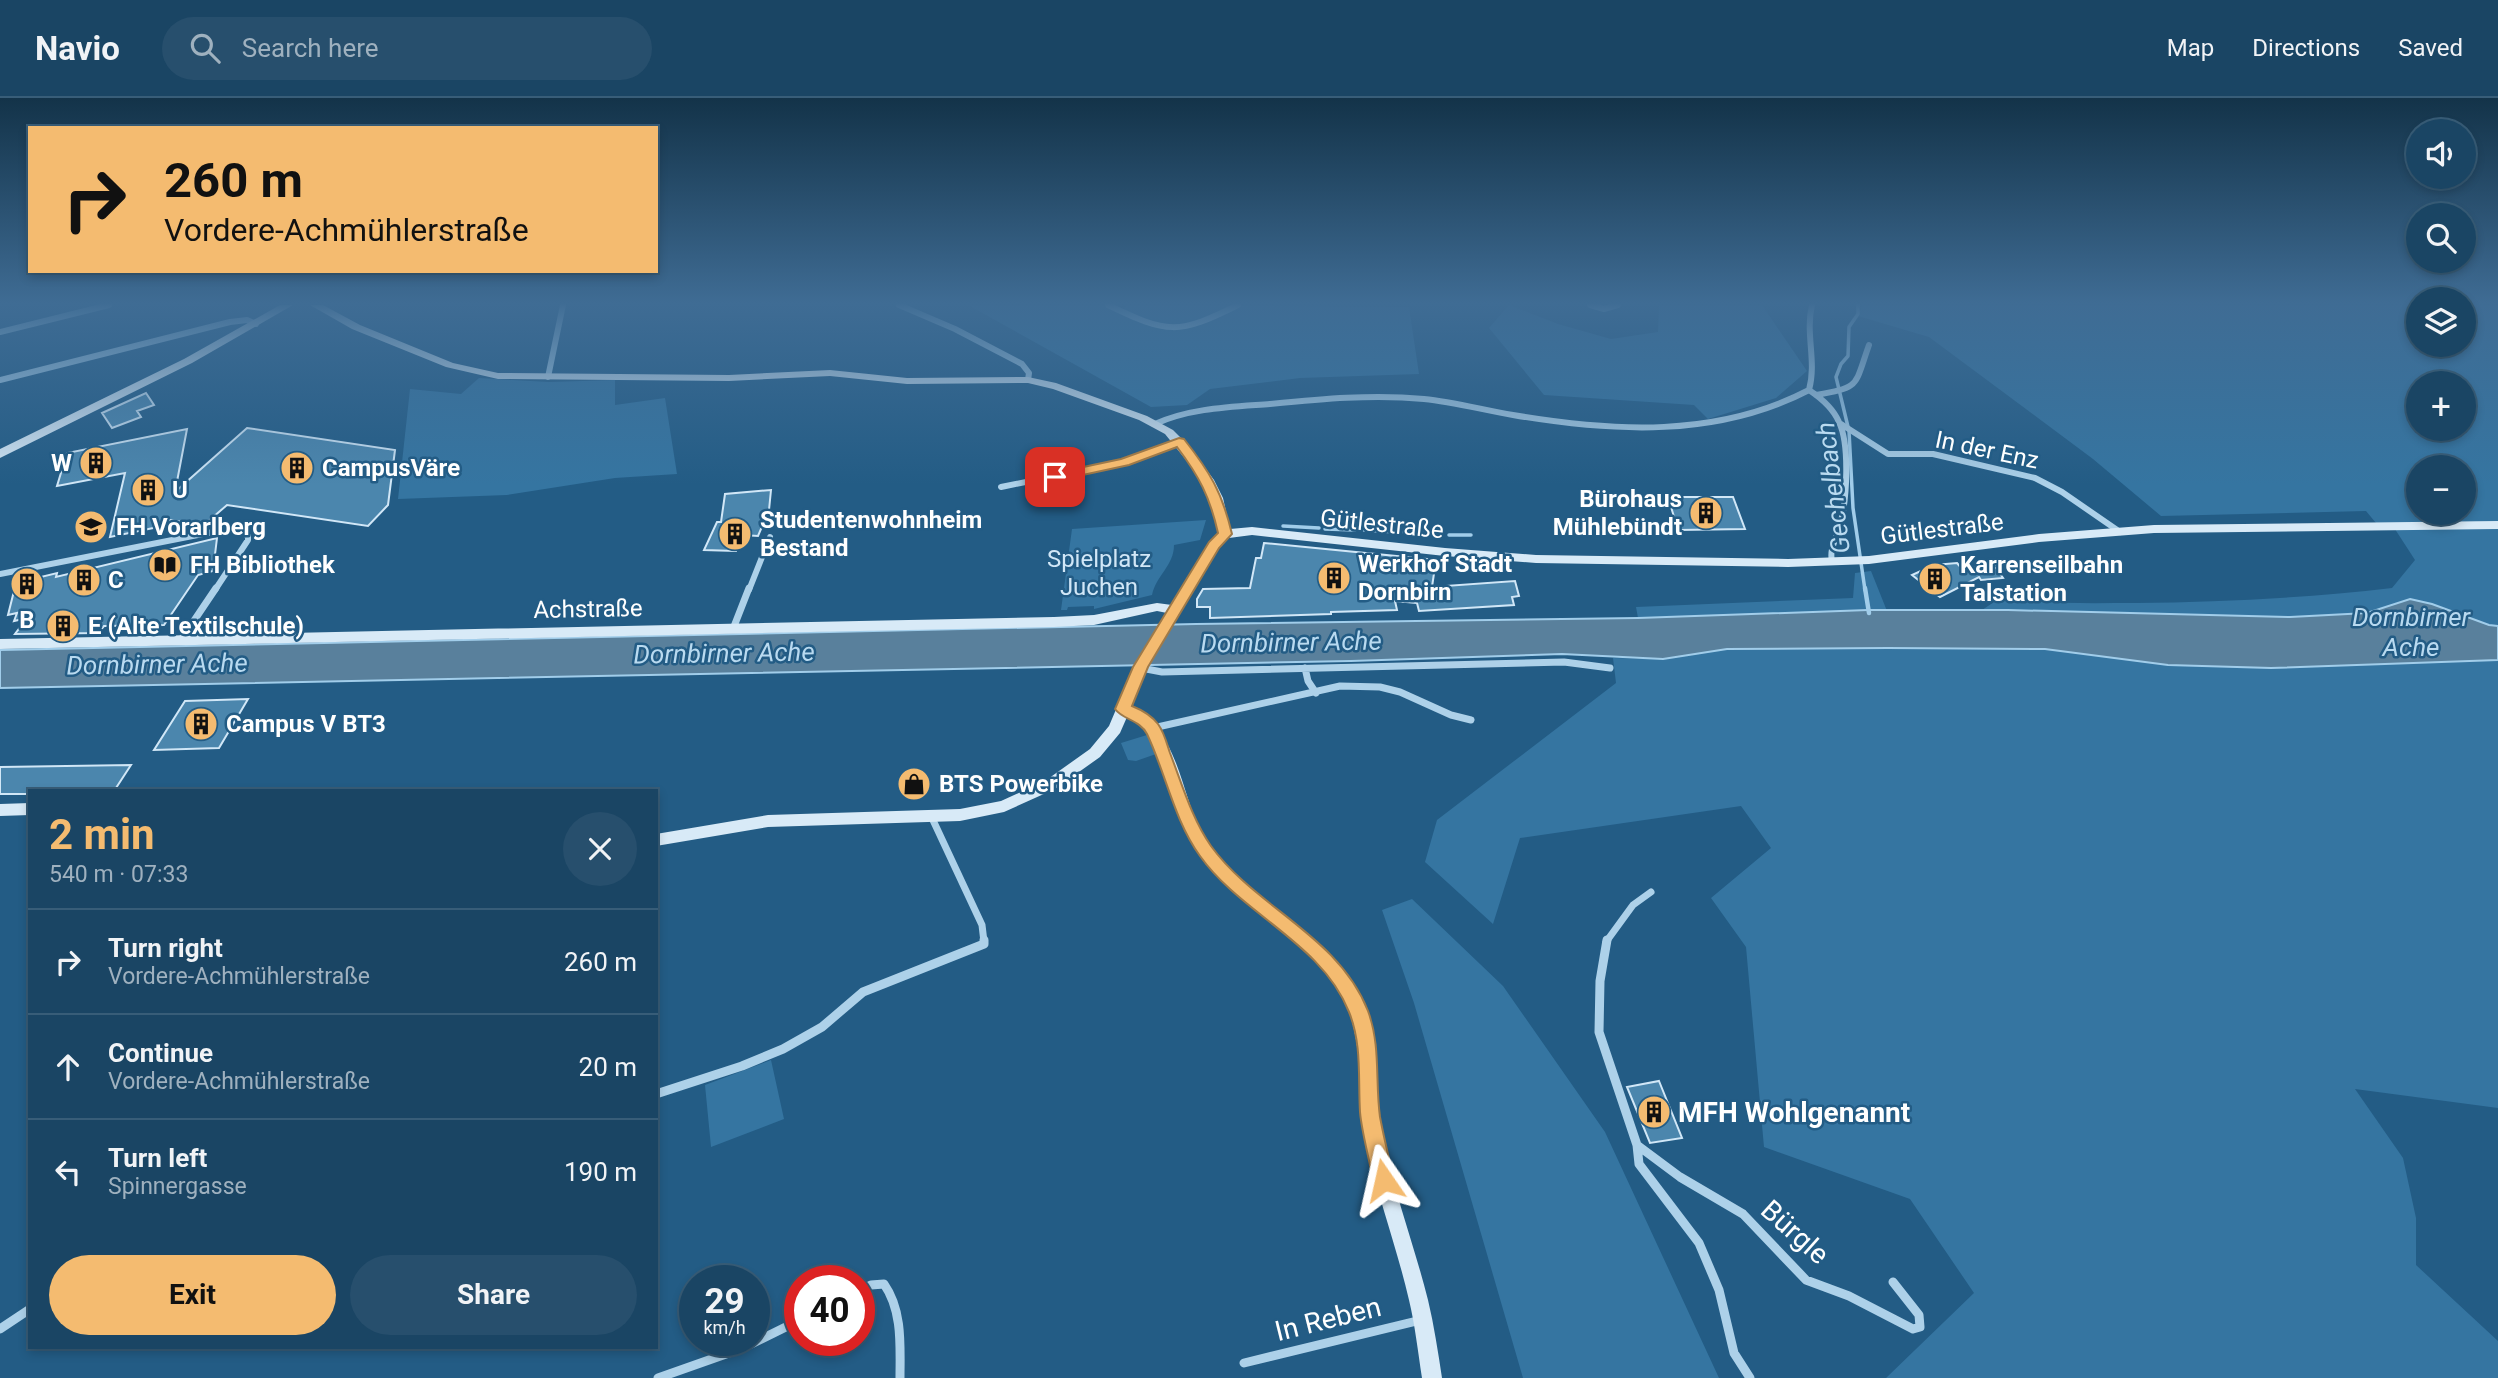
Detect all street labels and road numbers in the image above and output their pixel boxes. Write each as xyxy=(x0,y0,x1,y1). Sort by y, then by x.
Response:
street label: In der Enz xyxy=(1933,425,2041,475)
street label: Gütlestraße xyxy=(1319,504,1445,544)
street label: Gütlestraße xyxy=(1879,508,2005,550)
street label: Achstraße xyxy=(533,594,643,624)
street label: Bürgle xyxy=(1754,1193,1836,1271)
street label: In Reben xyxy=(1272,1290,1384,1348)

